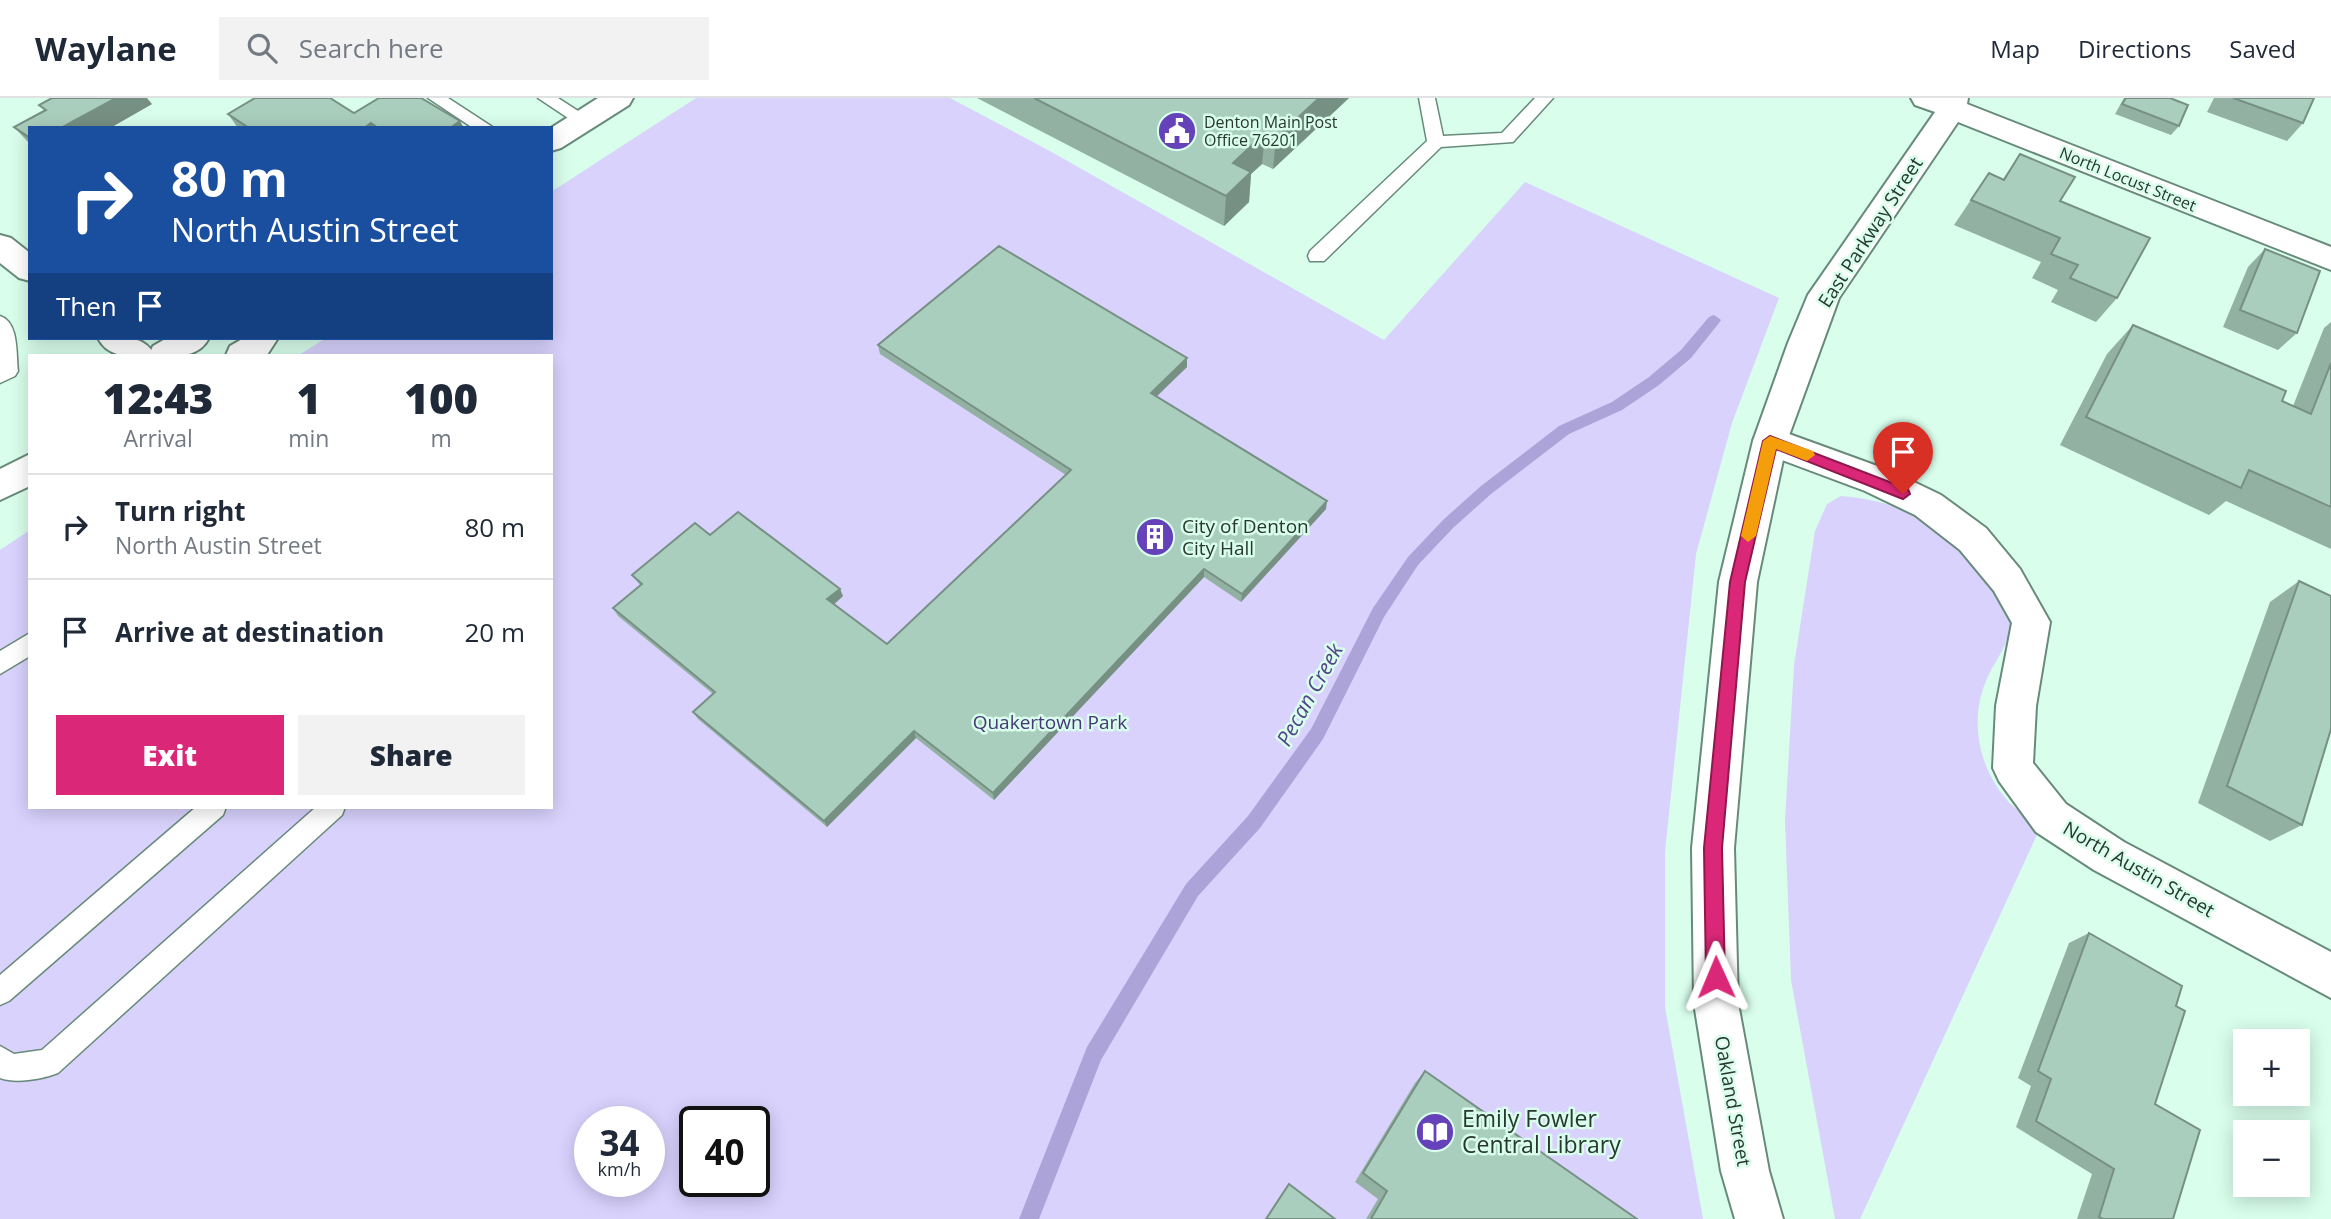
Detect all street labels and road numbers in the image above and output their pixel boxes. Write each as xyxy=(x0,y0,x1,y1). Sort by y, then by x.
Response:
street label: North Locust Street xyxy=(2056,142,2200,217)
street label: East Parkway Street xyxy=(1812,152,1929,312)
street label: North Austin Street xyxy=(2059,815,2220,923)
street label: Oakland Street xyxy=(1709,1034,1757,1168)

